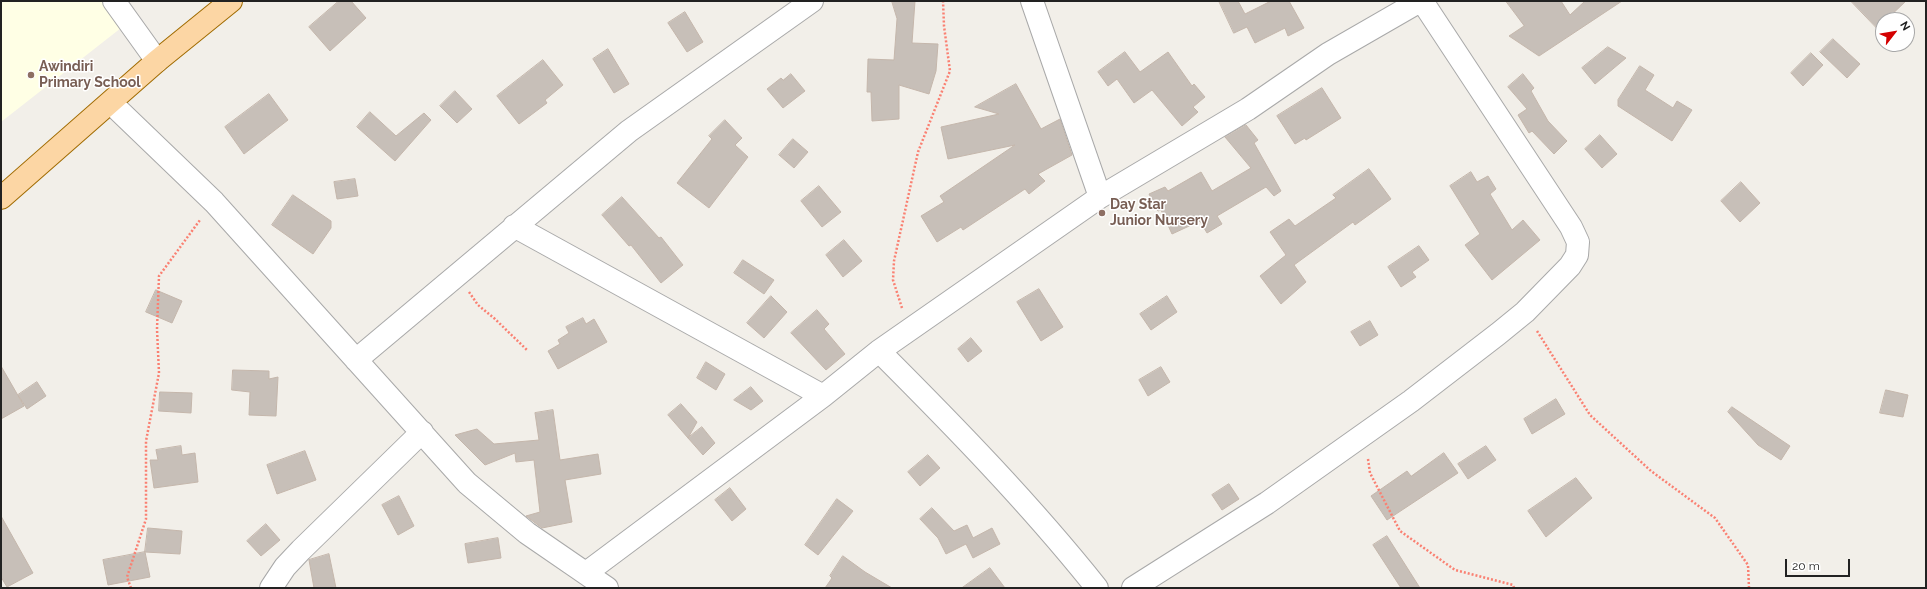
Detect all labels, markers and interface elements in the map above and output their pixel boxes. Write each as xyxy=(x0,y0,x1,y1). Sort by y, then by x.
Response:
north arrow xyxy=(1875,12,1915,52)
text: N xyxy=(1897,19,1913,33)
place label: Awindiri Primary School xyxy=(39,59,141,92)
marker: Awindiri Primary School xyxy=(26,70,36,80)
place label: Day Star Junior Nursery xyxy=(1110,197,1208,230)
marker: Day Star Junior Nursery xyxy=(1097,208,1107,218)
scale bar xyxy=(1787,551,1852,577)
text: 20 m xyxy=(1792,559,1820,573)

